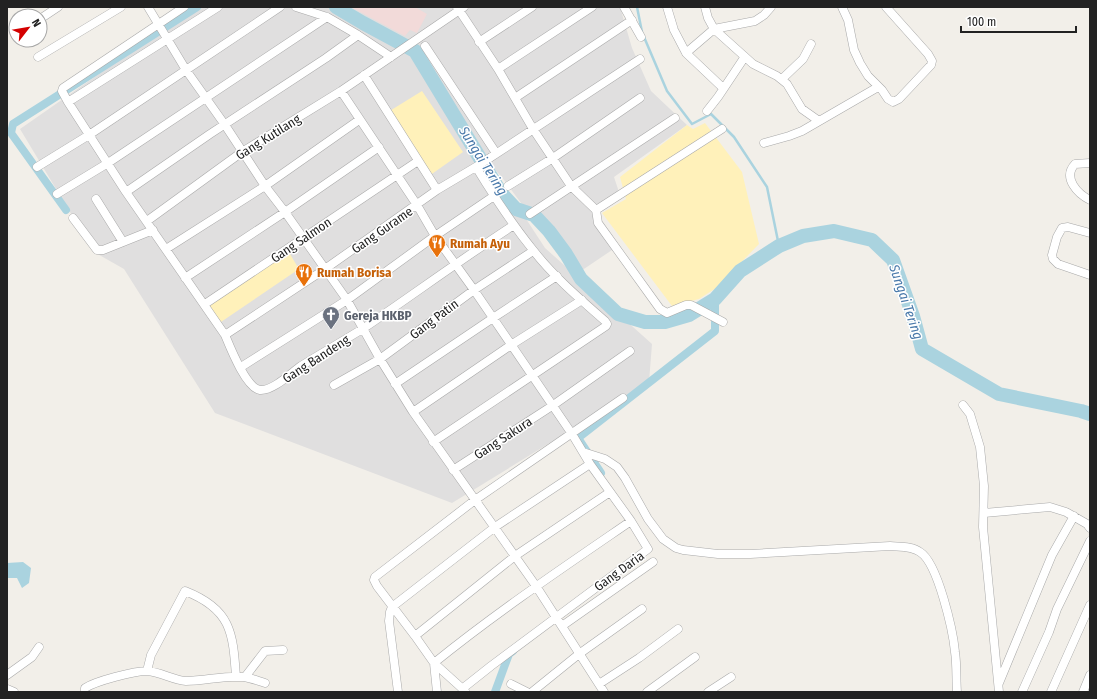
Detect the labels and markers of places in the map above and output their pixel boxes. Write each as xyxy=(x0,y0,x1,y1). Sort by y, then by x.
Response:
restaurant icon: Rumah Ayu xyxy=(427,233,447,258)
place label: Rumah Ayu xyxy=(450,236,510,251)
restaurant icon: Rumah Borisa xyxy=(294,262,314,287)
place label: Rumah Borisa xyxy=(317,265,392,280)
church icon: Gereja HKBP xyxy=(321,305,341,330)
place label: Gereja HKBP xyxy=(344,308,412,323)

